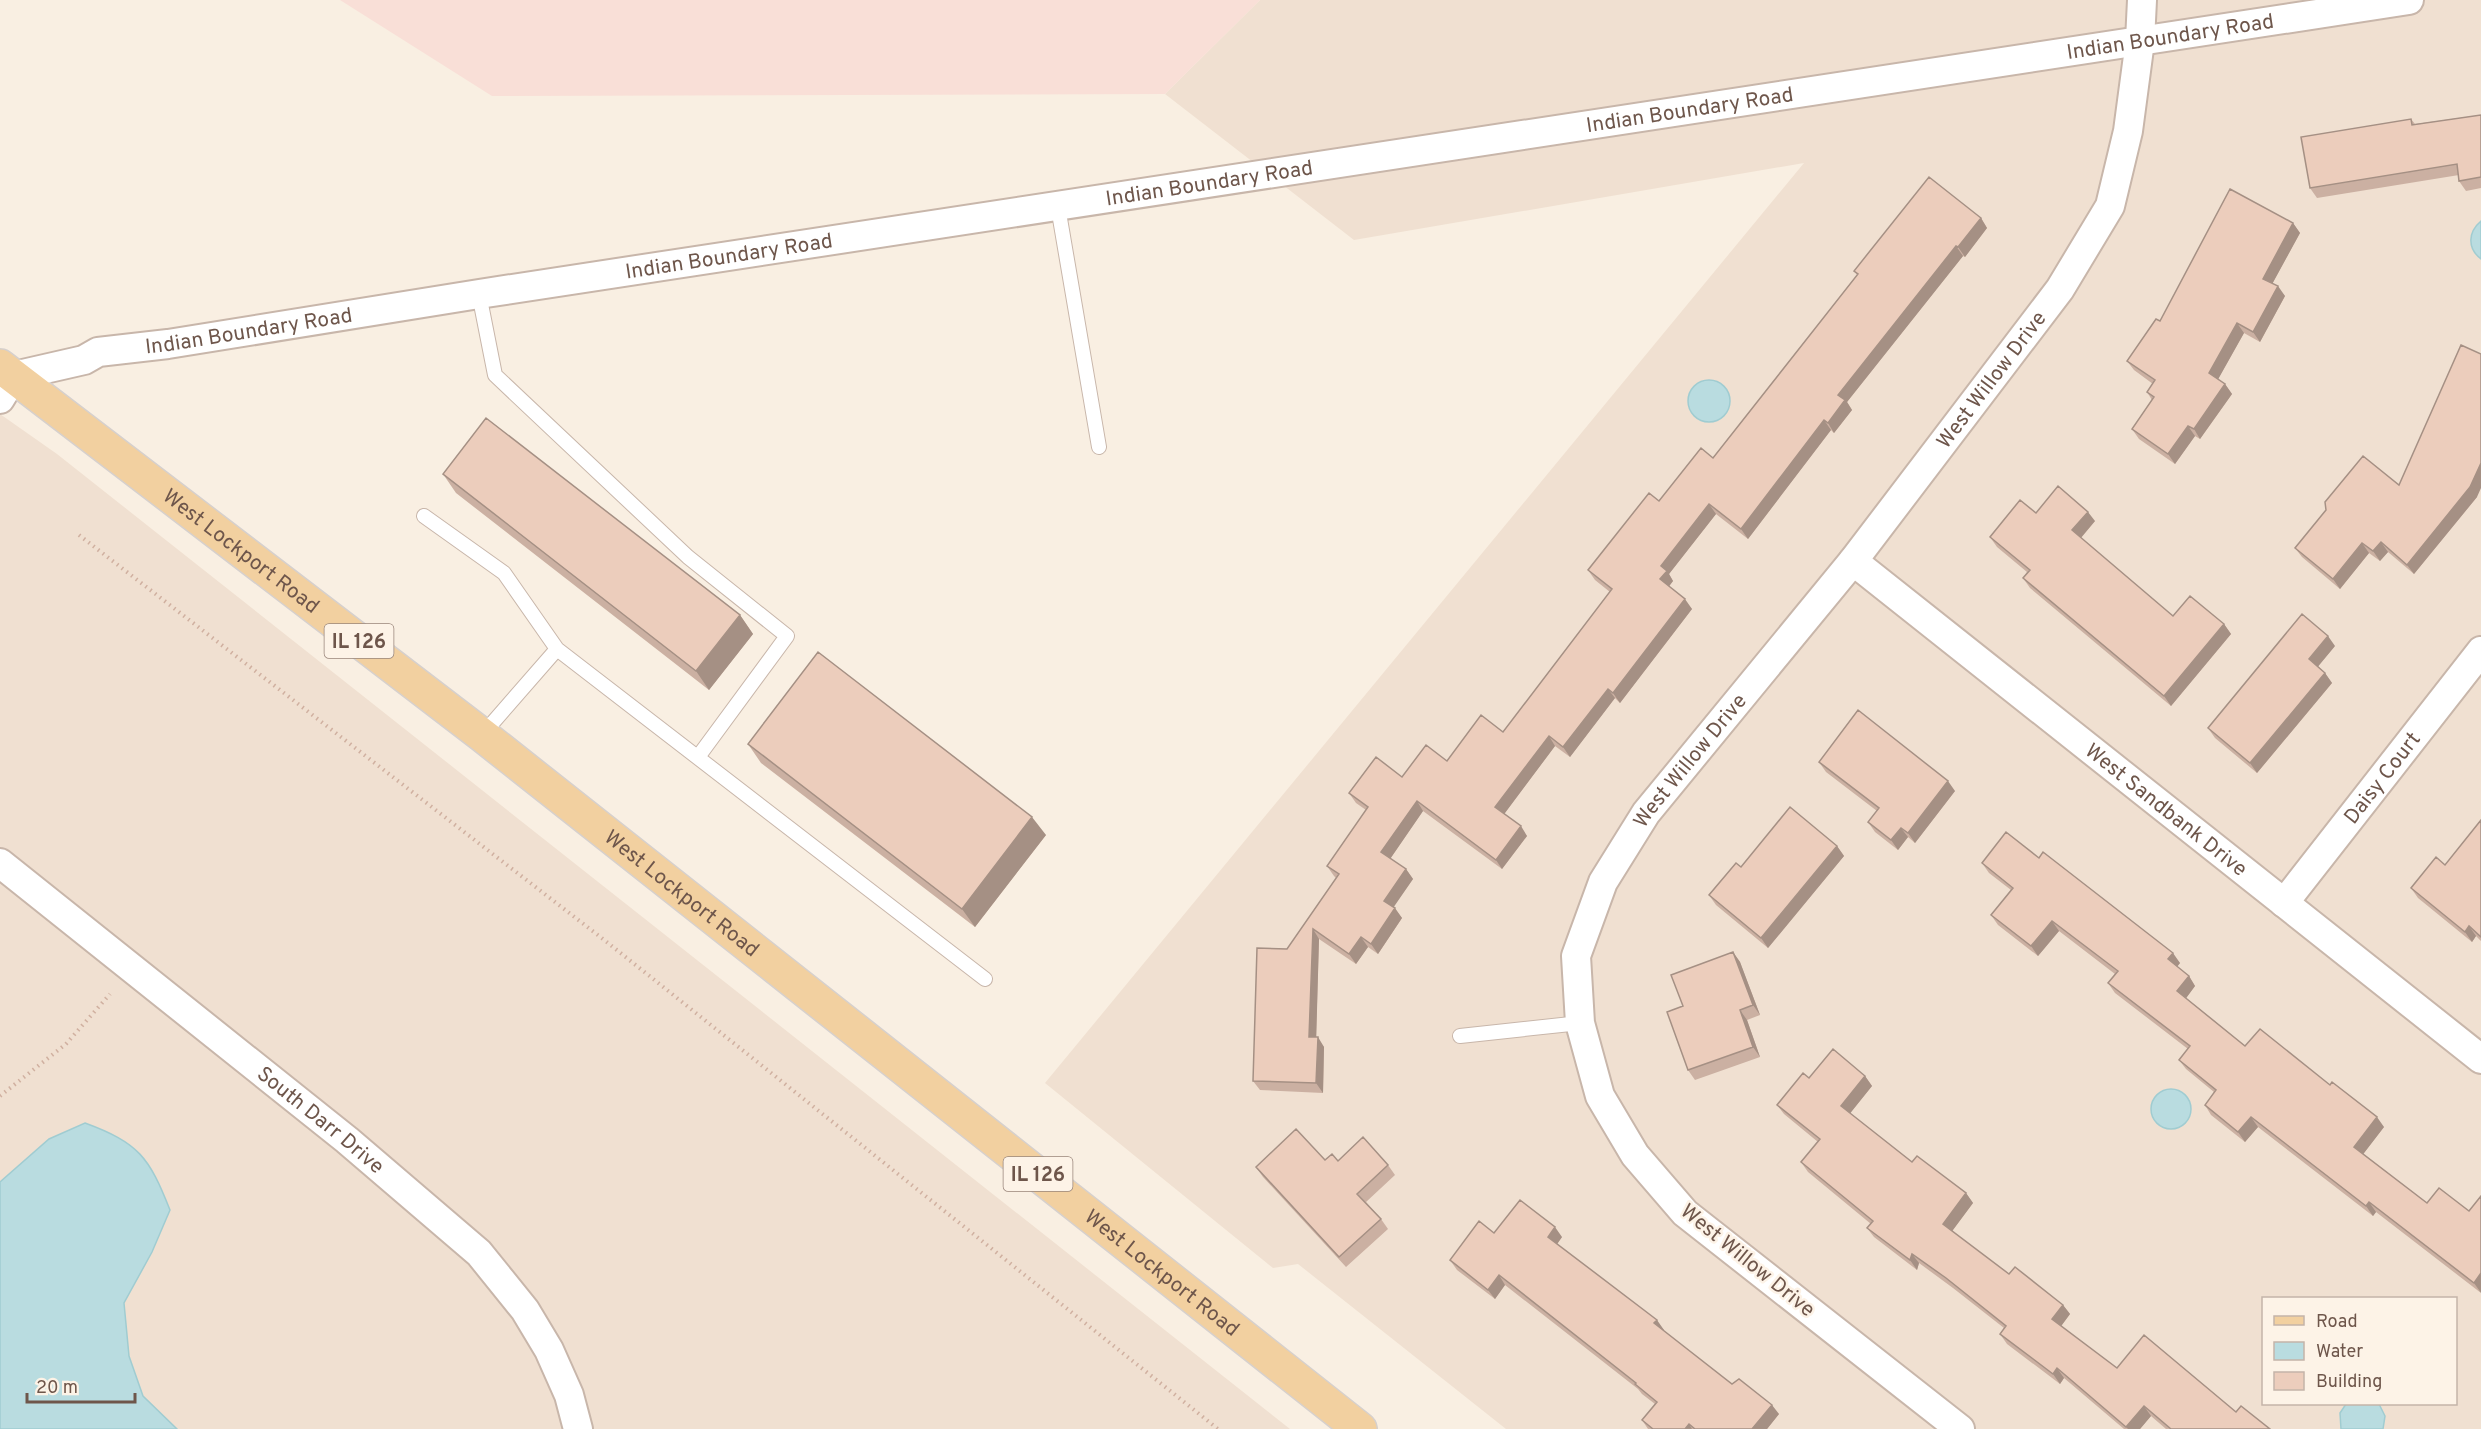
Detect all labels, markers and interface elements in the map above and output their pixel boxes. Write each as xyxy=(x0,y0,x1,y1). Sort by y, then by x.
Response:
street label: Indian Boundary Road xyxy=(2065,9,2276,67)
street label: Indian Boundary Road xyxy=(1584,82,1795,140)
street label: Indian Boundary Road xyxy=(1104,155,1315,213)
street label: Indian Boundary Road xyxy=(624,228,835,287)
street label: Indian Boundary Road xyxy=(144,303,354,362)
street label: West Willow Drive xyxy=(1931,306,2053,454)
street label: West Lockport Road xyxy=(157,483,324,621)
road number: IL 126 xyxy=(324,624,394,658)
street label: West Willow Drive xyxy=(1628,689,1754,833)
street label: Daisy Court xyxy=(2339,727,2428,830)
street label: West Sandbank Drive xyxy=(2079,738,2252,883)
street label: West Lockport Road xyxy=(598,825,764,964)
street label: South Darr Drive xyxy=(251,1061,389,1181)
road number: IL 126 xyxy=(1004,1157,1072,1191)
street label: West Willow Drive xyxy=(1674,1199,1820,1324)
street label: West Lockport Road xyxy=(1078,1204,1244,1343)
legend xyxy=(2262,1297,2457,1405)
text: Road xyxy=(2316,1311,2358,1334)
text: Water xyxy=(2316,1341,2363,1364)
scale bar xyxy=(27,1366,135,1404)
text: Building xyxy=(2316,1371,2382,1394)
text: 20 m xyxy=(36,1377,78,1400)

